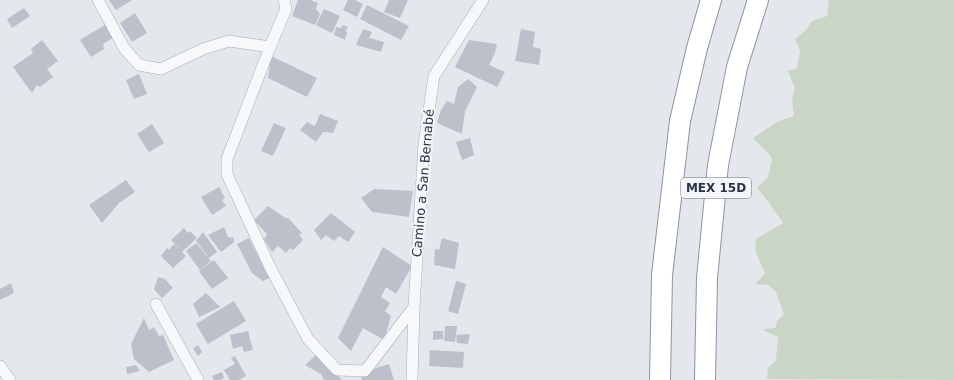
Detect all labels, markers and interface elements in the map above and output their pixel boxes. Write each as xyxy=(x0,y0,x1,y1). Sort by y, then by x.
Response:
street label: Camino a San Bernabé xyxy=(409,108,437,258)
road number: MEX 15D xyxy=(681,178,751,198)

